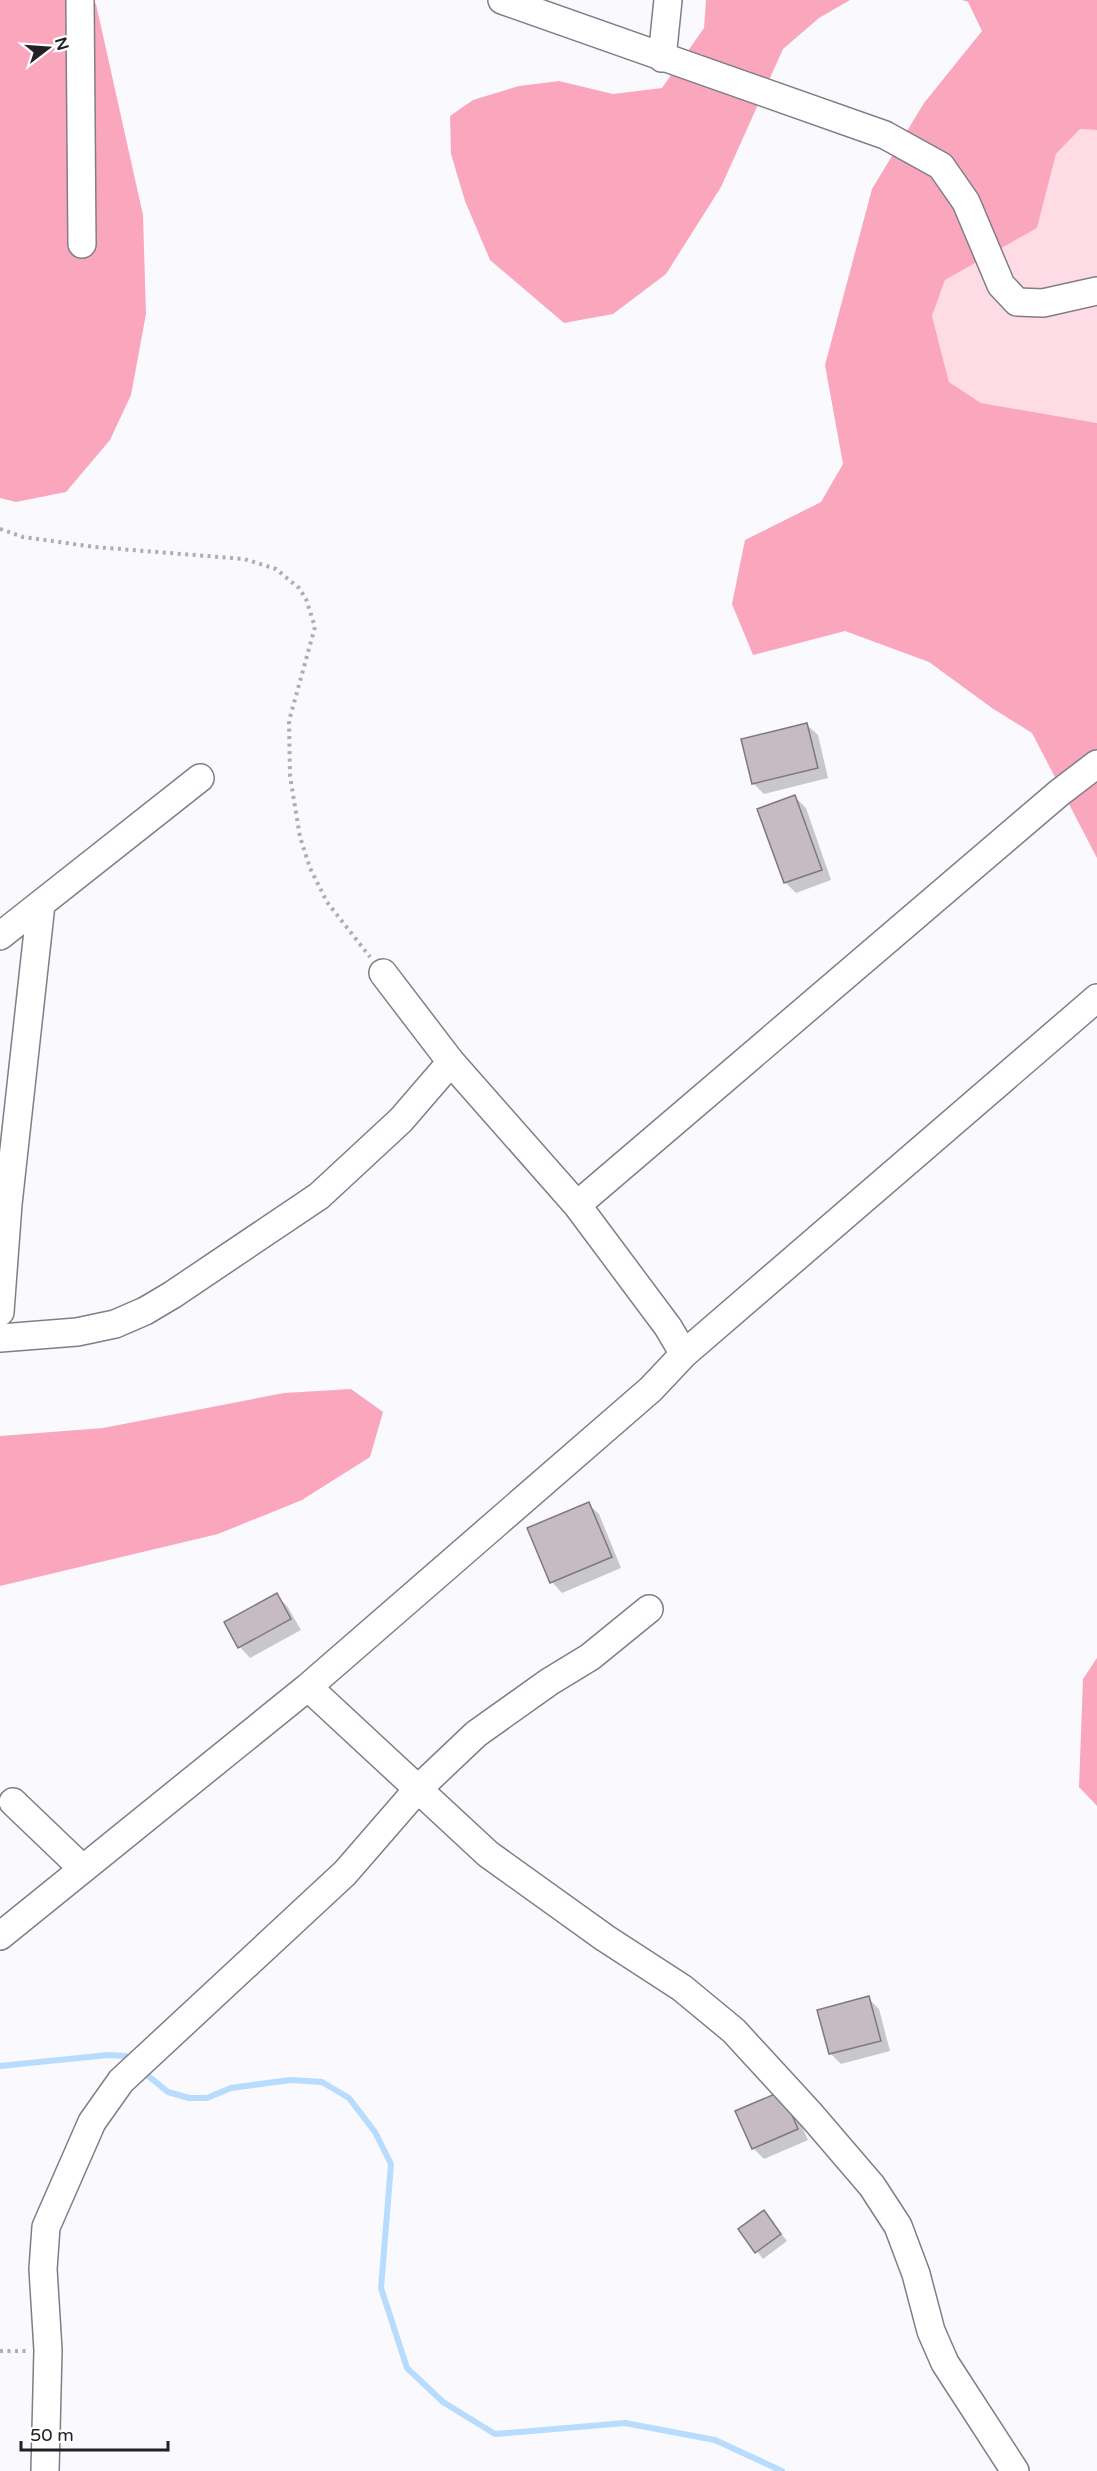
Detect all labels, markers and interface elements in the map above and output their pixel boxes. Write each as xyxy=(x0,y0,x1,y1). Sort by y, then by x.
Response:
north arrow xyxy=(18,18,78,78)
text: N xyxy=(50,35,73,53)
scale bar xyxy=(21,2414,168,2452)
text: 50 m xyxy=(30,2424,74,2446)

